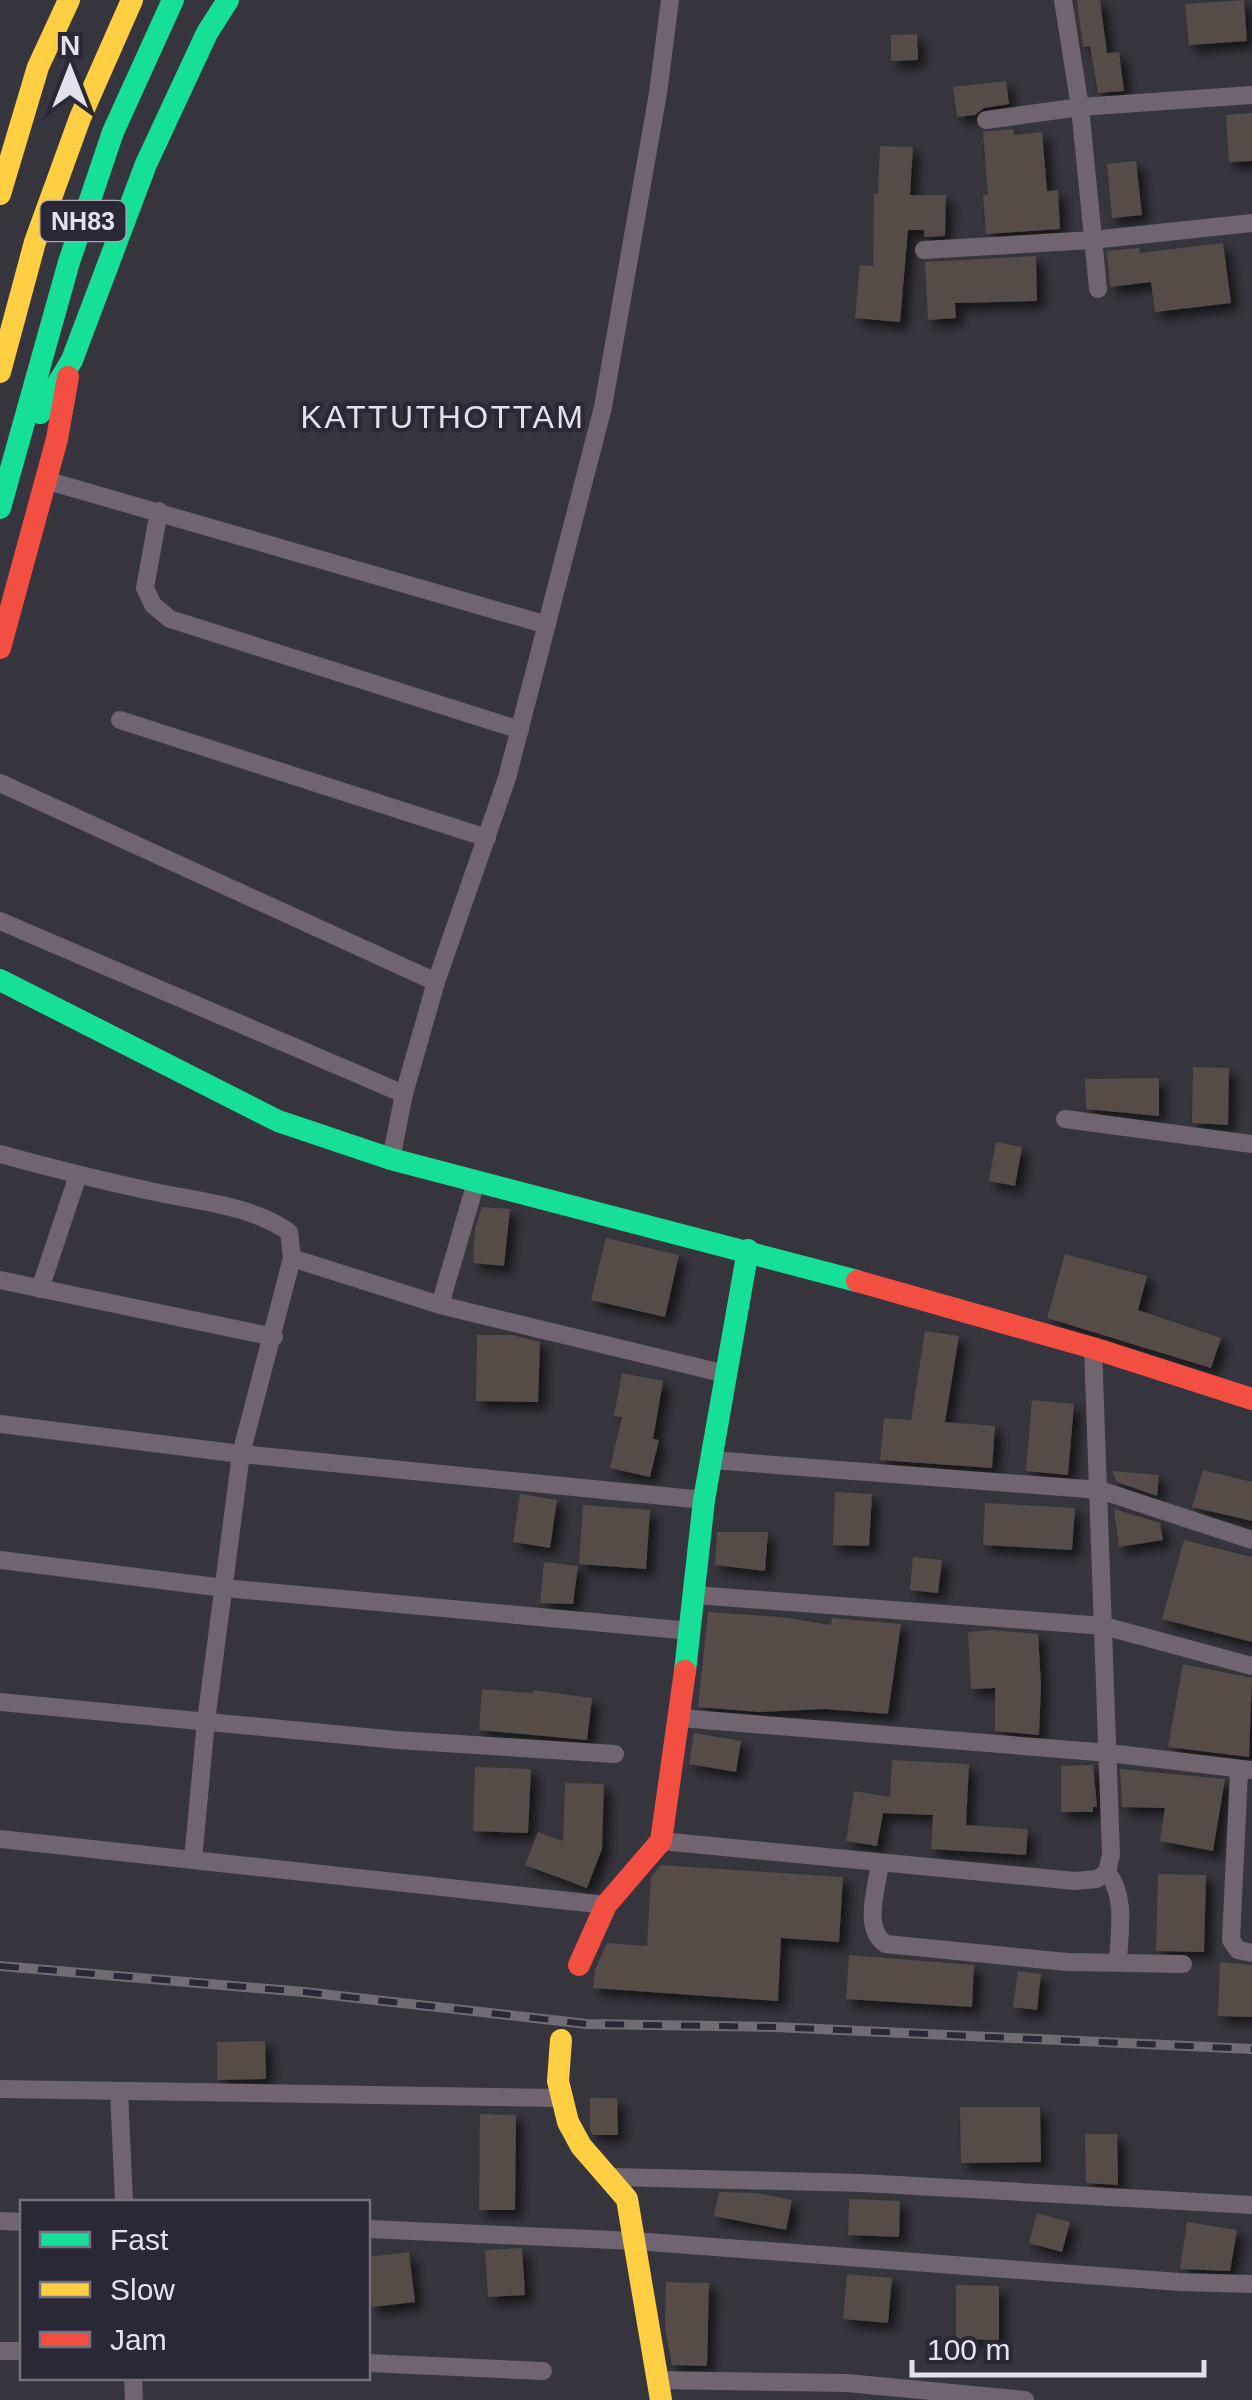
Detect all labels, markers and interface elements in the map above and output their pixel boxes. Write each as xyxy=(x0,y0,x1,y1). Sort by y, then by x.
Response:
north arrow xyxy=(20,20,120,120)
text: N xyxy=(60,30,80,61)
road number: NH83 xyxy=(41,201,126,241)
district label: KATTUTHOTTAM xyxy=(301,399,585,435)
legend xyxy=(20,2200,370,2380)
text: Fast xyxy=(110,2223,169,2256)
text: Slow xyxy=(110,2273,175,2306)
scale bar xyxy=(912,2315,1204,2377)
text: Jam xyxy=(110,2323,167,2356)
text: 100 m xyxy=(927,2333,1010,2366)

